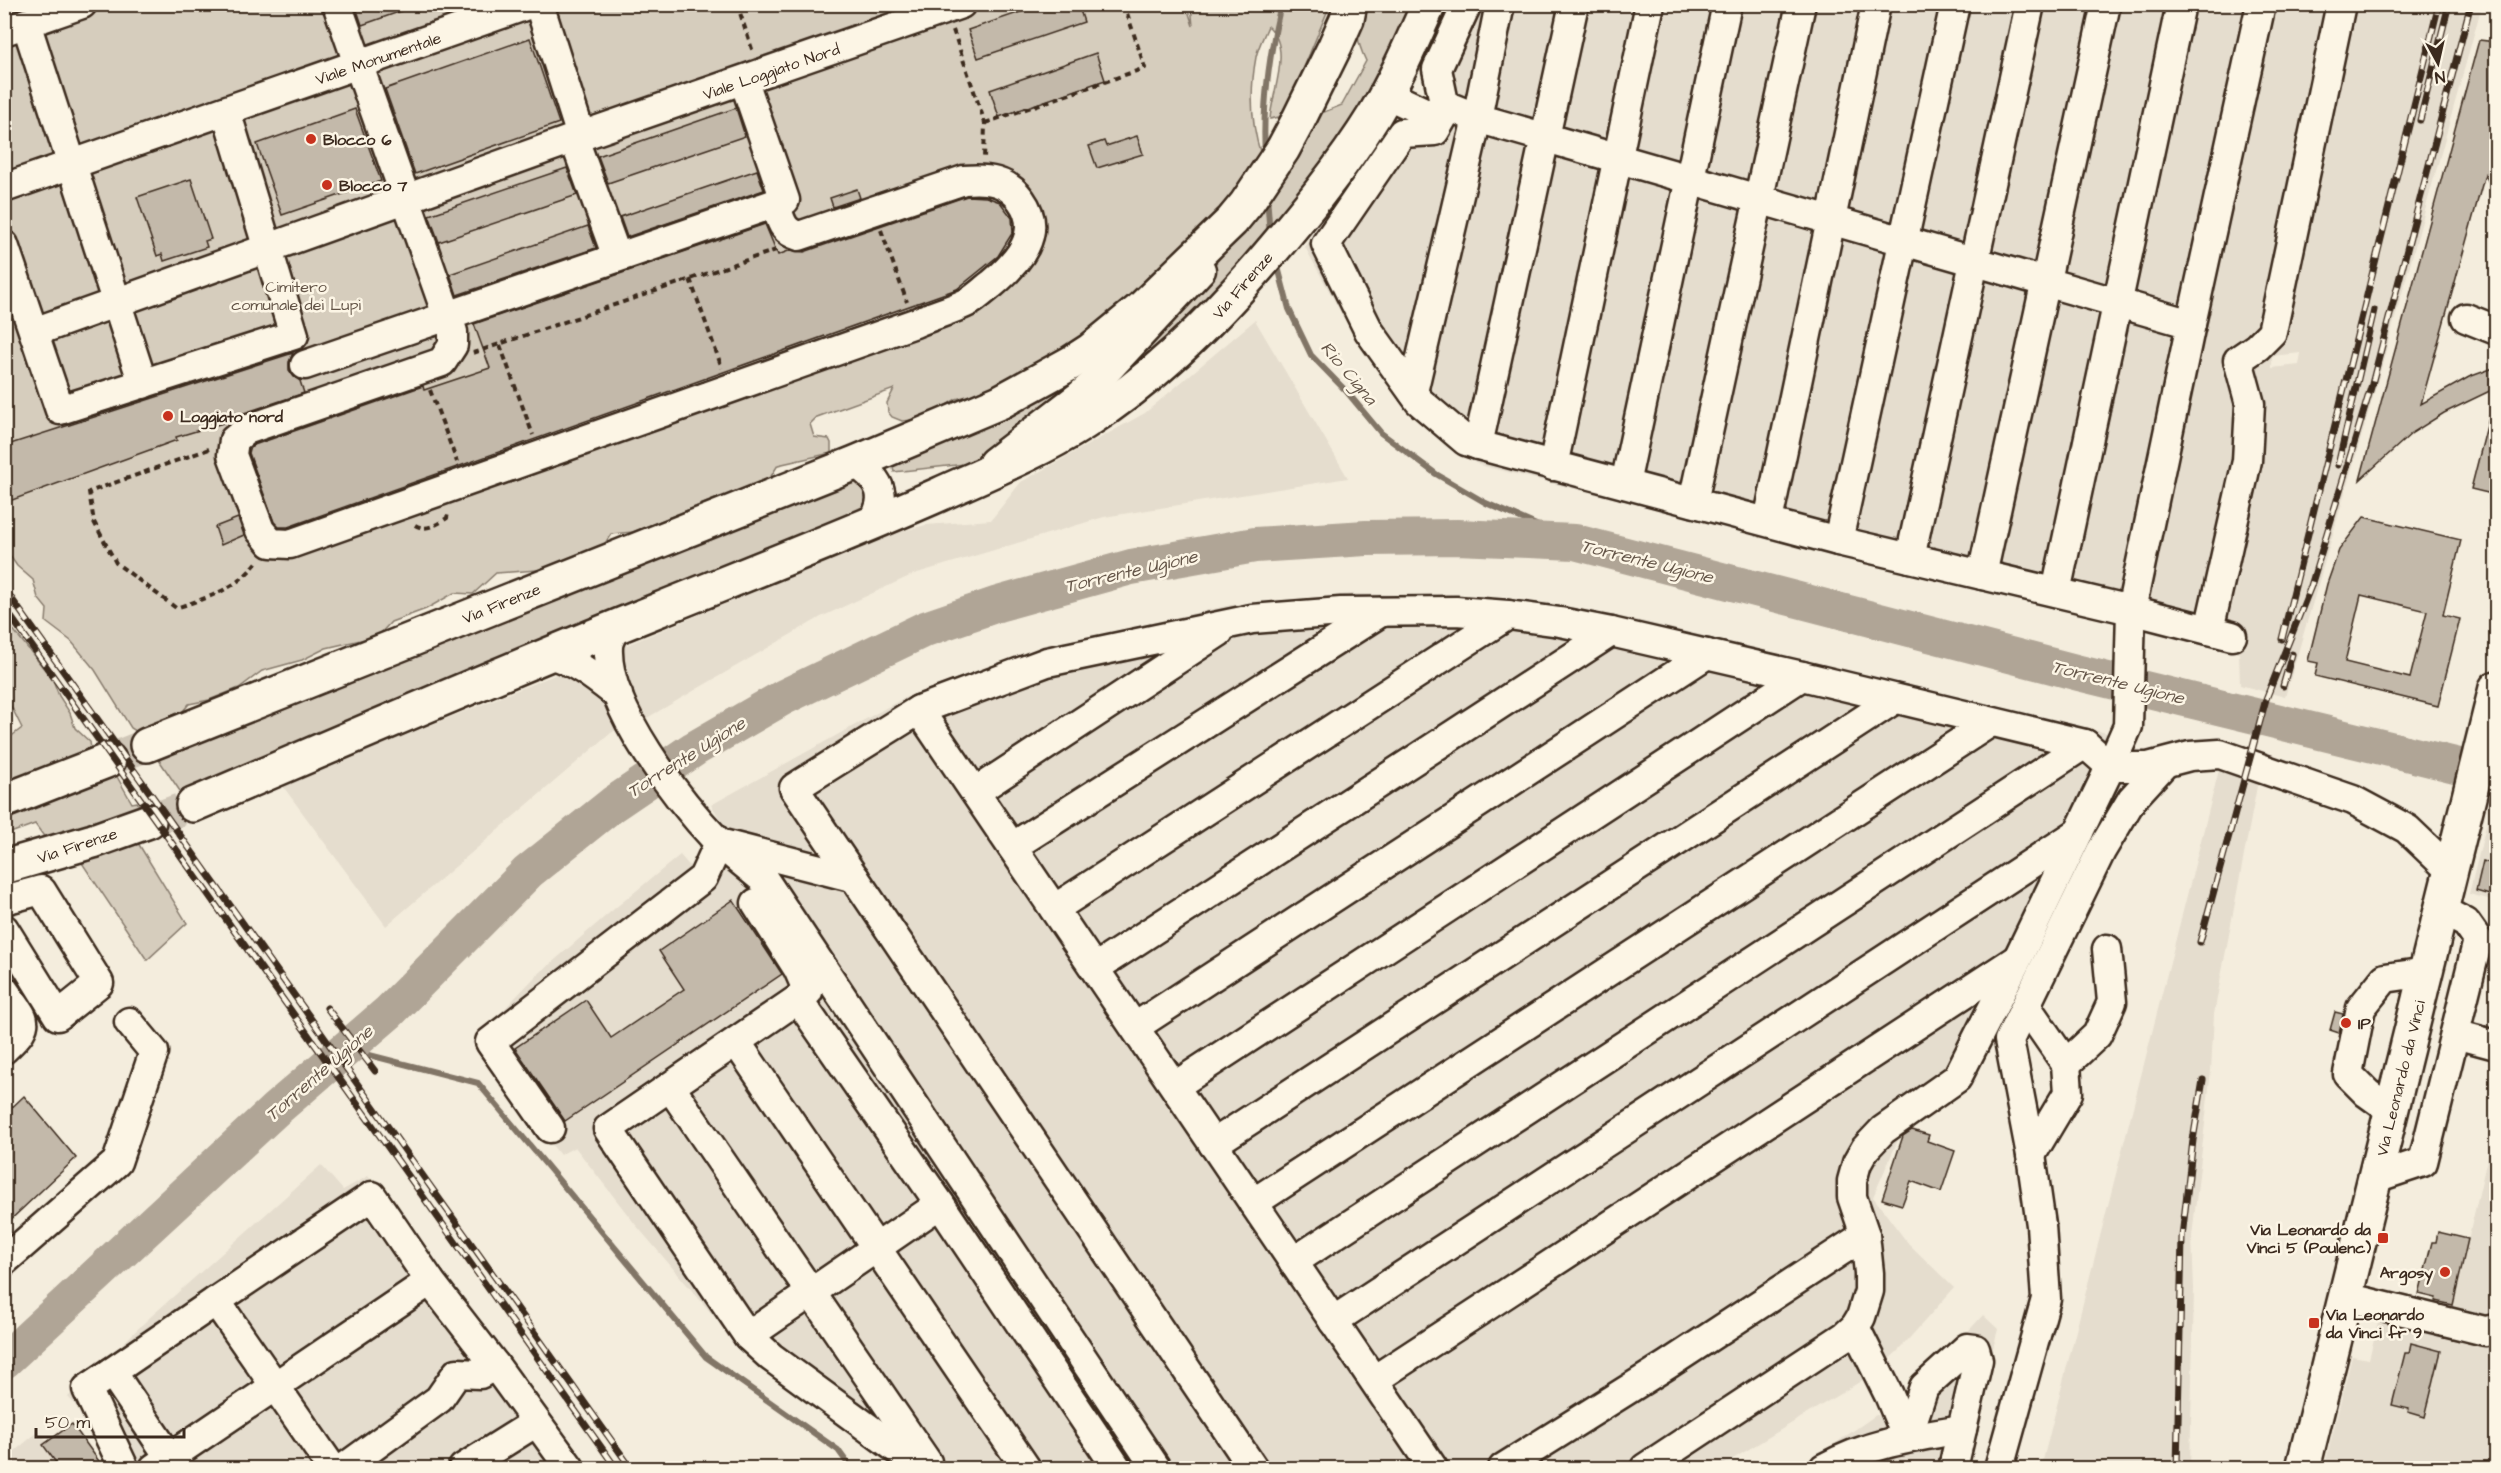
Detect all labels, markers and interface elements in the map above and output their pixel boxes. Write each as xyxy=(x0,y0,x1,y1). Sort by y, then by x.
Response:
street label: Viale Monumentale xyxy=(313,27,444,91)
north arrow xyxy=(2408,33,2468,93)
street label: Viale Loggiato Nord xyxy=(700,38,843,107)
text: N xyxy=(2433,65,2446,88)
place label: Blocco 6 xyxy=(323,129,392,151)
marker: Blocco 6 xyxy=(304,132,318,146)
place label: Blocco 7 xyxy=(339,175,408,197)
marker: Blocco 7 xyxy=(320,178,334,192)
street label: Via Firenze xyxy=(1207,247,1278,324)
park label: Cimitero comunale dei Lupi xyxy=(231,276,361,316)
water label: Rio Cigna xyxy=(1314,336,1383,412)
place label: Loggiato nord xyxy=(180,406,284,430)
marker: Loggiato nord xyxy=(161,409,175,423)
water label: Torrente Ugione xyxy=(1578,533,1717,591)
water label: Torrente Ugione xyxy=(1062,544,1201,600)
street label: Via Firenze xyxy=(459,578,544,630)
water label: Torrente Ugione xyxy=(2049,654,2188,712)
water label: Torrente Ugione xyxy=(622,710,752,805)
street label: Via Firenze xyxy=(35,823,120,869)
street label: Via Leonardo da Vinci xyxy=(2371,997,2431,1159)
place label: IP xyxy=(2358,1013,2371,1035)
marker: IP xyxy=(2339,1016,2353,1030)
water label: Torrente Ugione xyxy=(260,1019,380,1128)
place label: Via Leonardo da Vinci 5 (Poulenc) xyxy=(2246,1219,2372,1259)
marker: Via Leonardo da Vinci 5 (Poulenc) xyxy=(2376,1231,2390,1245)
place label: Argosy xyxy=(2380,1262,2433,1286)
marker: Argosy xyxy=(2438,1265,2452,1279)
place label: Via Leonardo da Vinci fr 9 xyxy=(2325,1304,2425,1344)
marker: Via Leonardo da Vinci fr 9 xyxy=(2307,1316,2321,1330)
scale bar xyxy=(36,1401,184,1439)
text: 50 m xyxy=(45,1410,90,1435)

